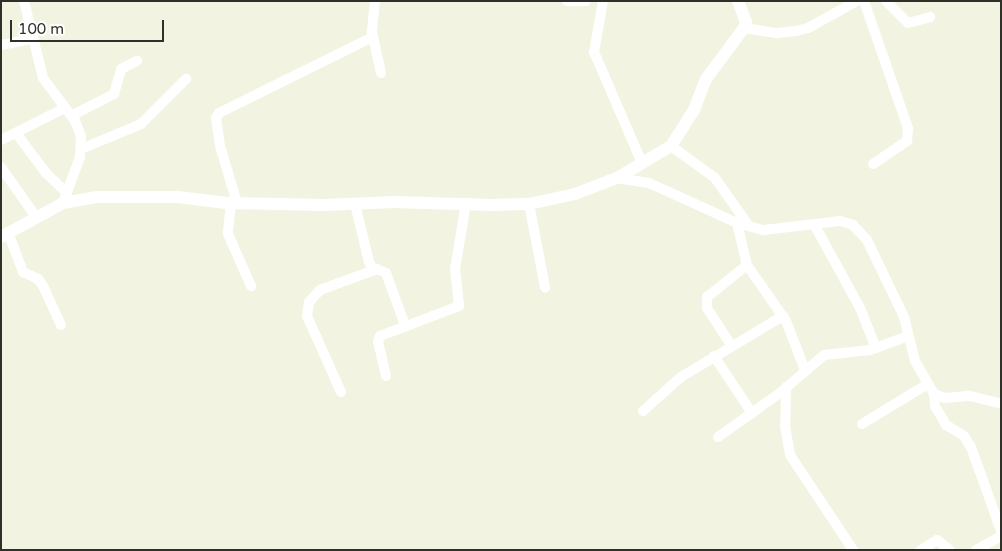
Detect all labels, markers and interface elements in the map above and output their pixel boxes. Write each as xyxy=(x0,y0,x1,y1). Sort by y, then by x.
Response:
scale bar xyxy=(12,10,166,42)
text: 100 m xyxy=(18,20,64,38)

